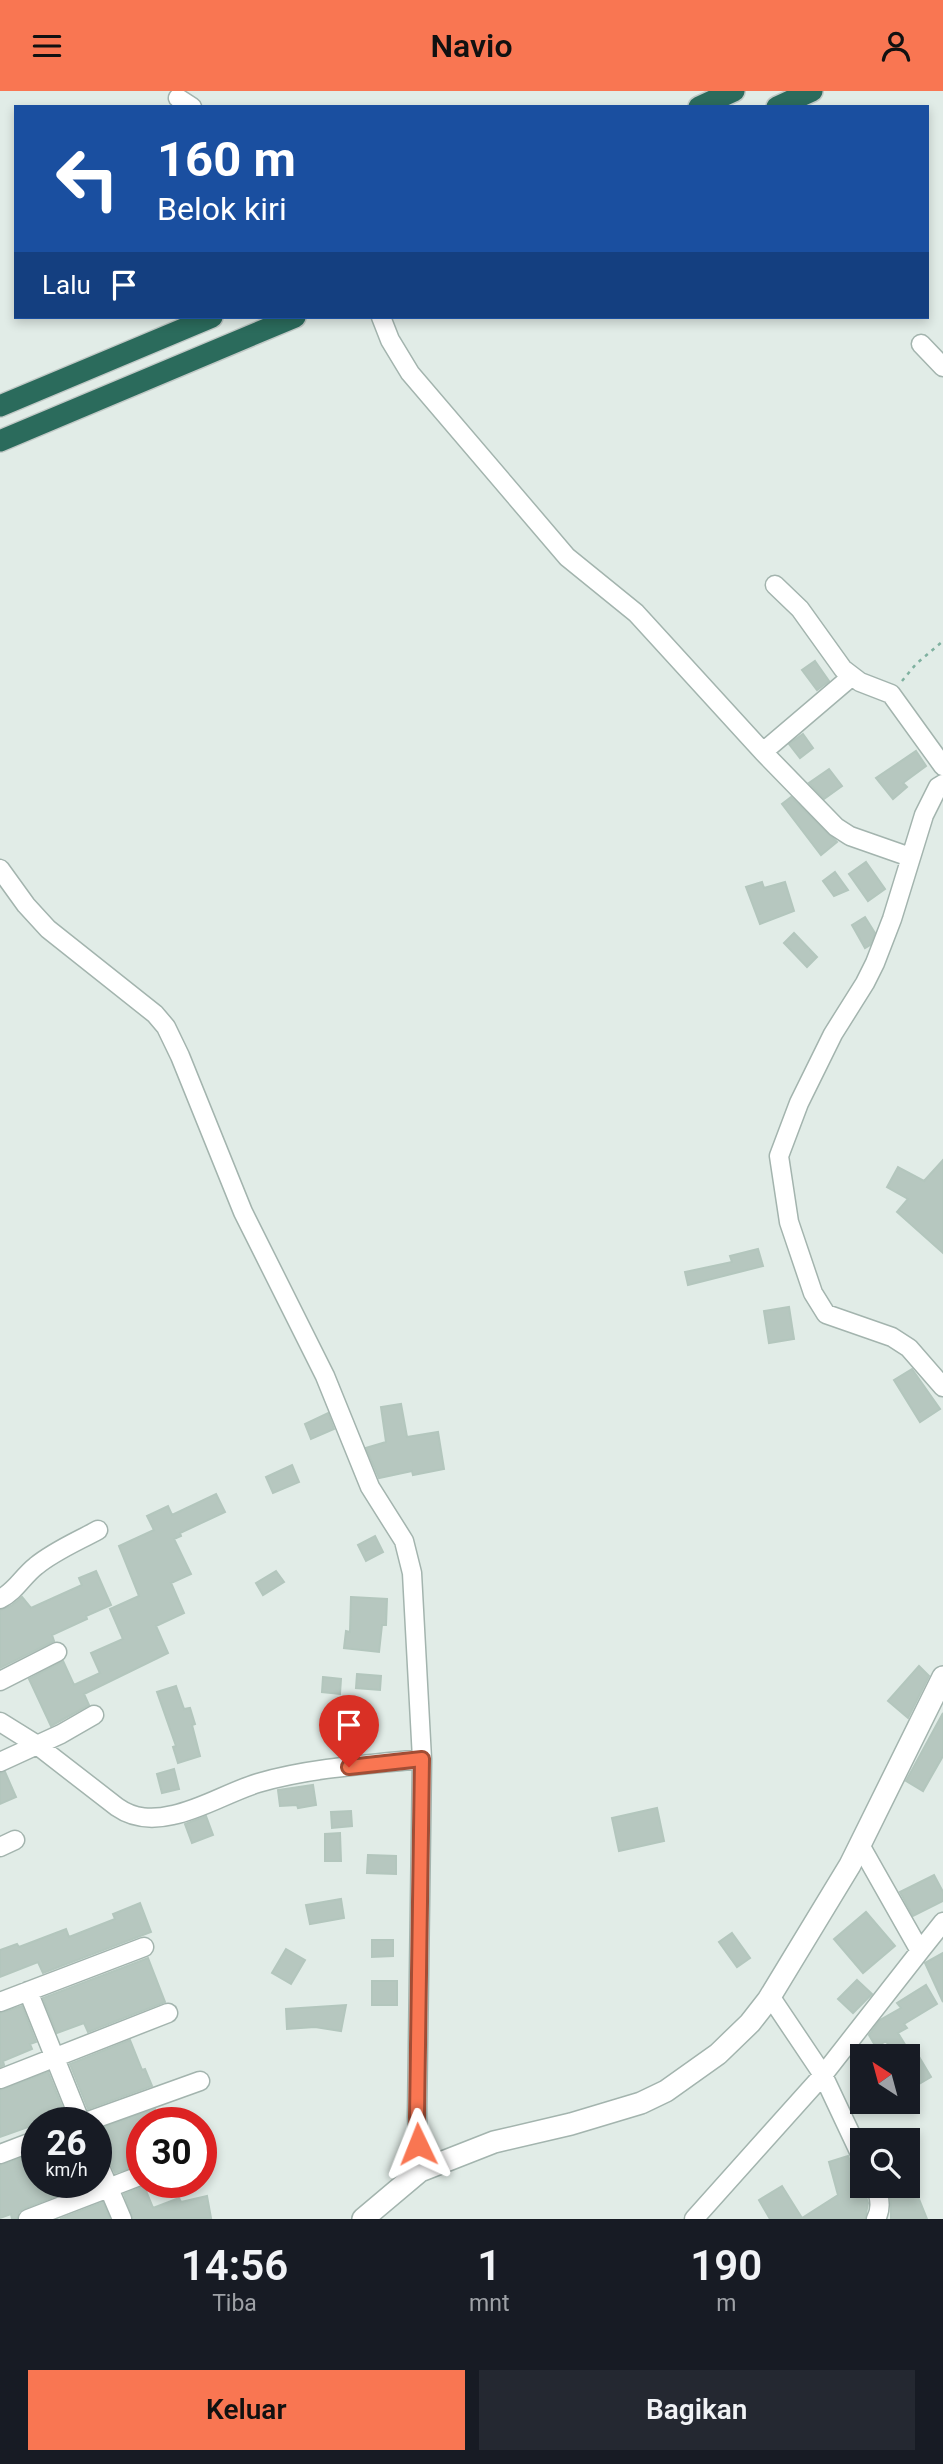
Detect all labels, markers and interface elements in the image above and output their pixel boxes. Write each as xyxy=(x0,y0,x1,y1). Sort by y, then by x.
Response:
icon: menu xyxy=(28,27,66,65)
text: Navio xyxy=(430,27,513,65)
icon: person xyxy=(877,27,915,65)
text: 160 m xyxy=(157,131,296,188)
icon: left xyxy=(42,133,133,224)
text: Belok kiri xyxy=(157,190,287,228)
icon: arrive xyxy=(105,266,143,304)
text: Lalu xyxy=(42,270,91,300)
pin xyxy=(319,1695,379,1767)
icon: arrive xyxy=(330,1706,368,1744)
north arrow xyxy=(850,2044,920,2114)
map controls xyxy=(850,2044,920,2198)
speed limit sign: 30 xyxy=(126,2107,217,2198)
position arrow xyxy=(381,2107,455,2181)
text: 26 xyxy=(46,2123,87,2164)
button: search xyxy=(850,2128,920,2198)
text: km/h xyxy=(45,2159,88,2180)
text: 14:56 xyxy=(181,2241,288,2290)
text: 1 xyxy=(477,2241,501,2290)
text: 190 xyxy=(690,2241,762,2290)
text: Tiba xyxy=(212,2290,257,2317)
text: mnt xyxy=(469,2290,509,2317)
text: m xyxy=(716,2290,736,2317)
button: Keluar xyxy=(28,2370,465,2450)
button: Bagikan xyxy=(479,2370,915,2450)

